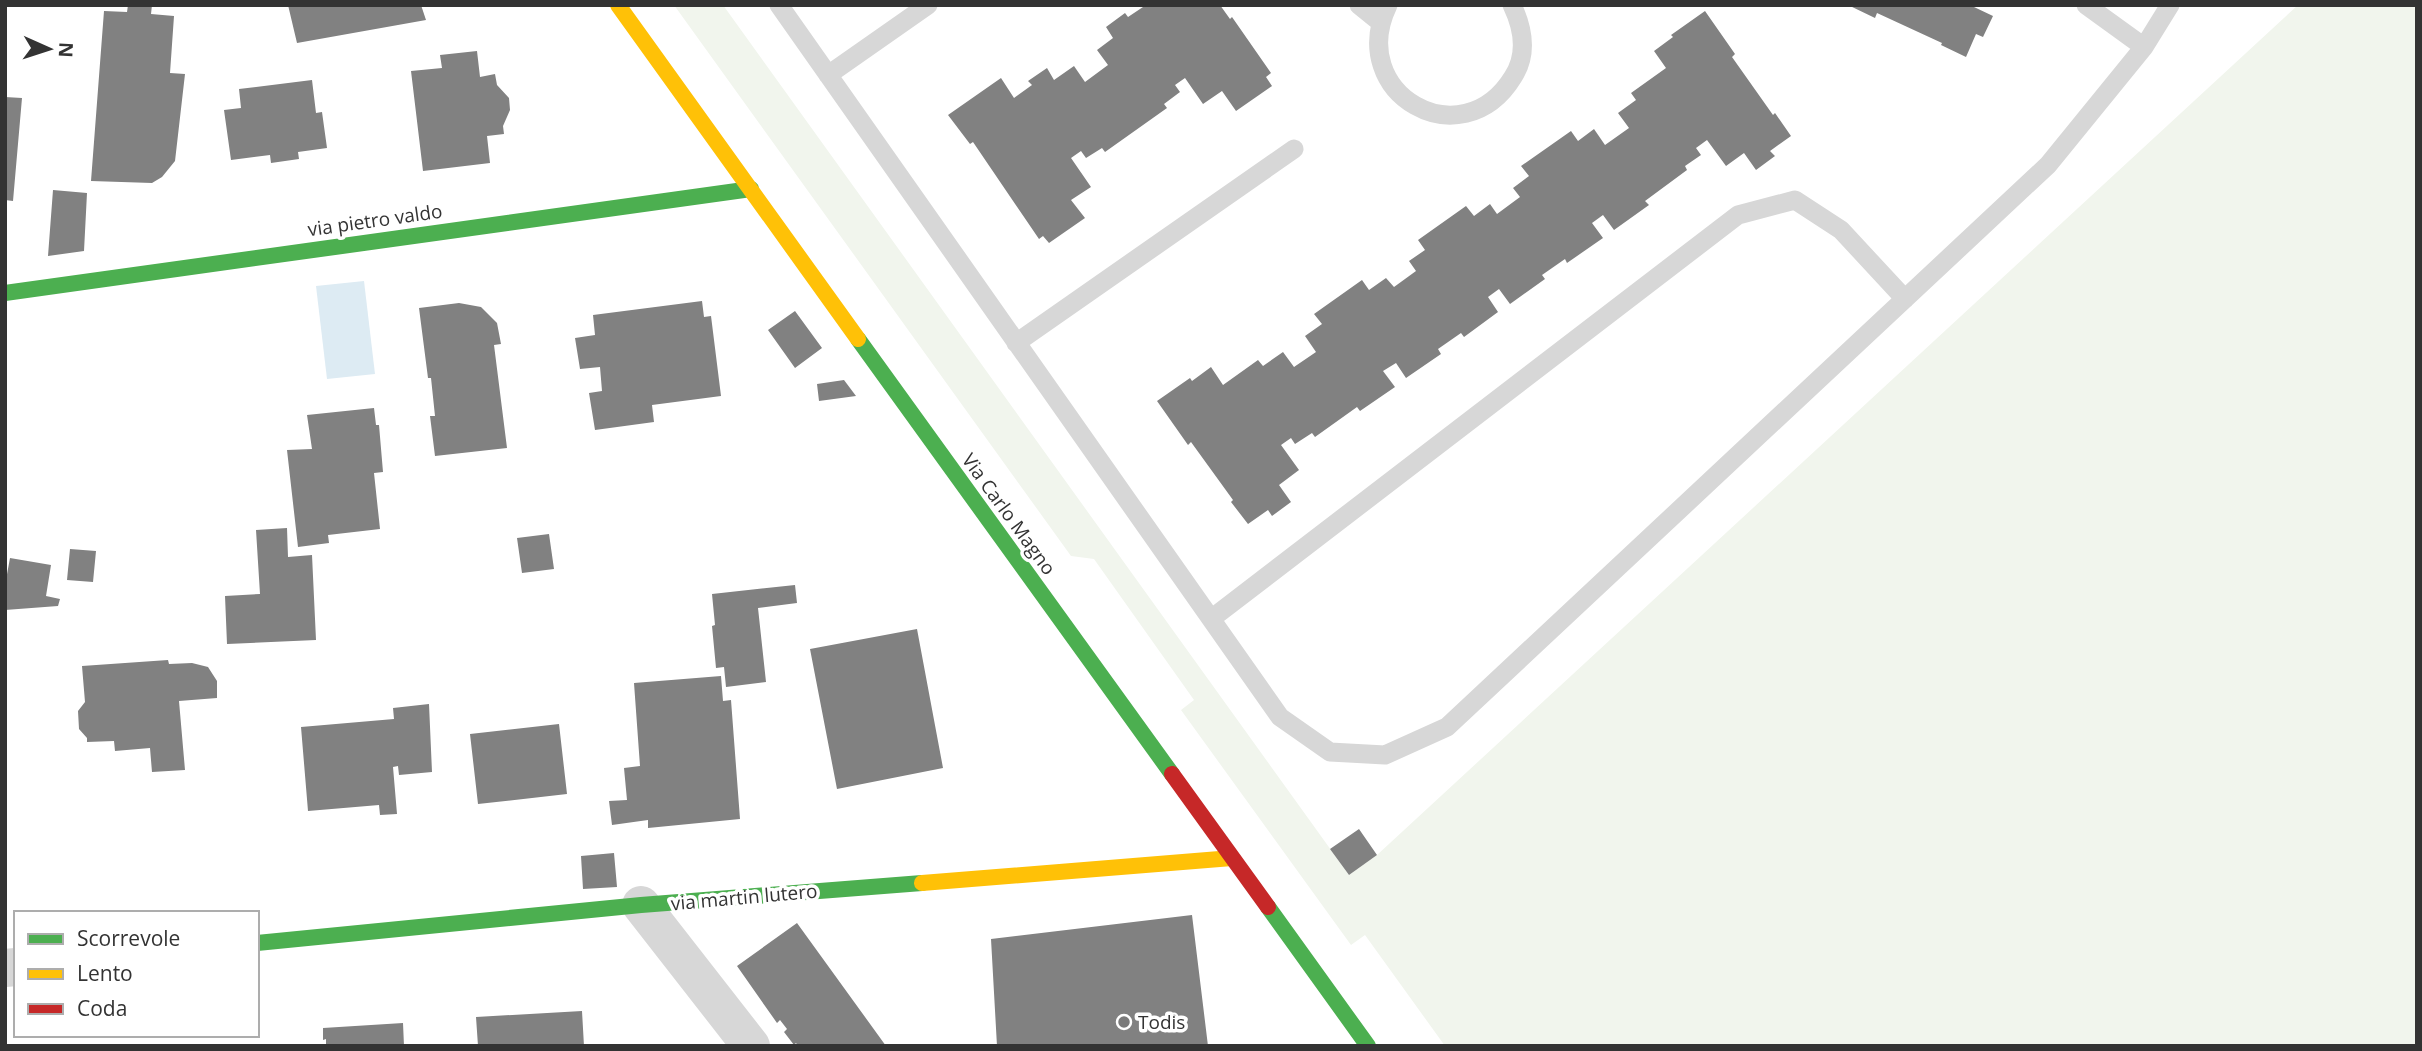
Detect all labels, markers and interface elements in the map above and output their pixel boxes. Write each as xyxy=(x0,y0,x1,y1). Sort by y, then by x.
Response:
north arrow xyxy=(14,14,84,84)
text: N xyxy=(53,41,79,58)
street label: via pietro valdo xyxy=(306,198,444,242)
street label: Via Carlo Magno xyxy=(956,448,1062,580)
street label: via martin lutero xyxy=(670,878,818,916)
legend xyxy=(14,911,259,1037)
text: Scorrevole xyxy=(77,924,180,952)
text: Lento xyxy=(77,959,133,987)
text: Coda xyxy=(77,994,127,1022)
place label: Todis xyxy=(1138,1009,1185,1035)
marker: Todis xyxy=(1116,1014,1132,1030)

